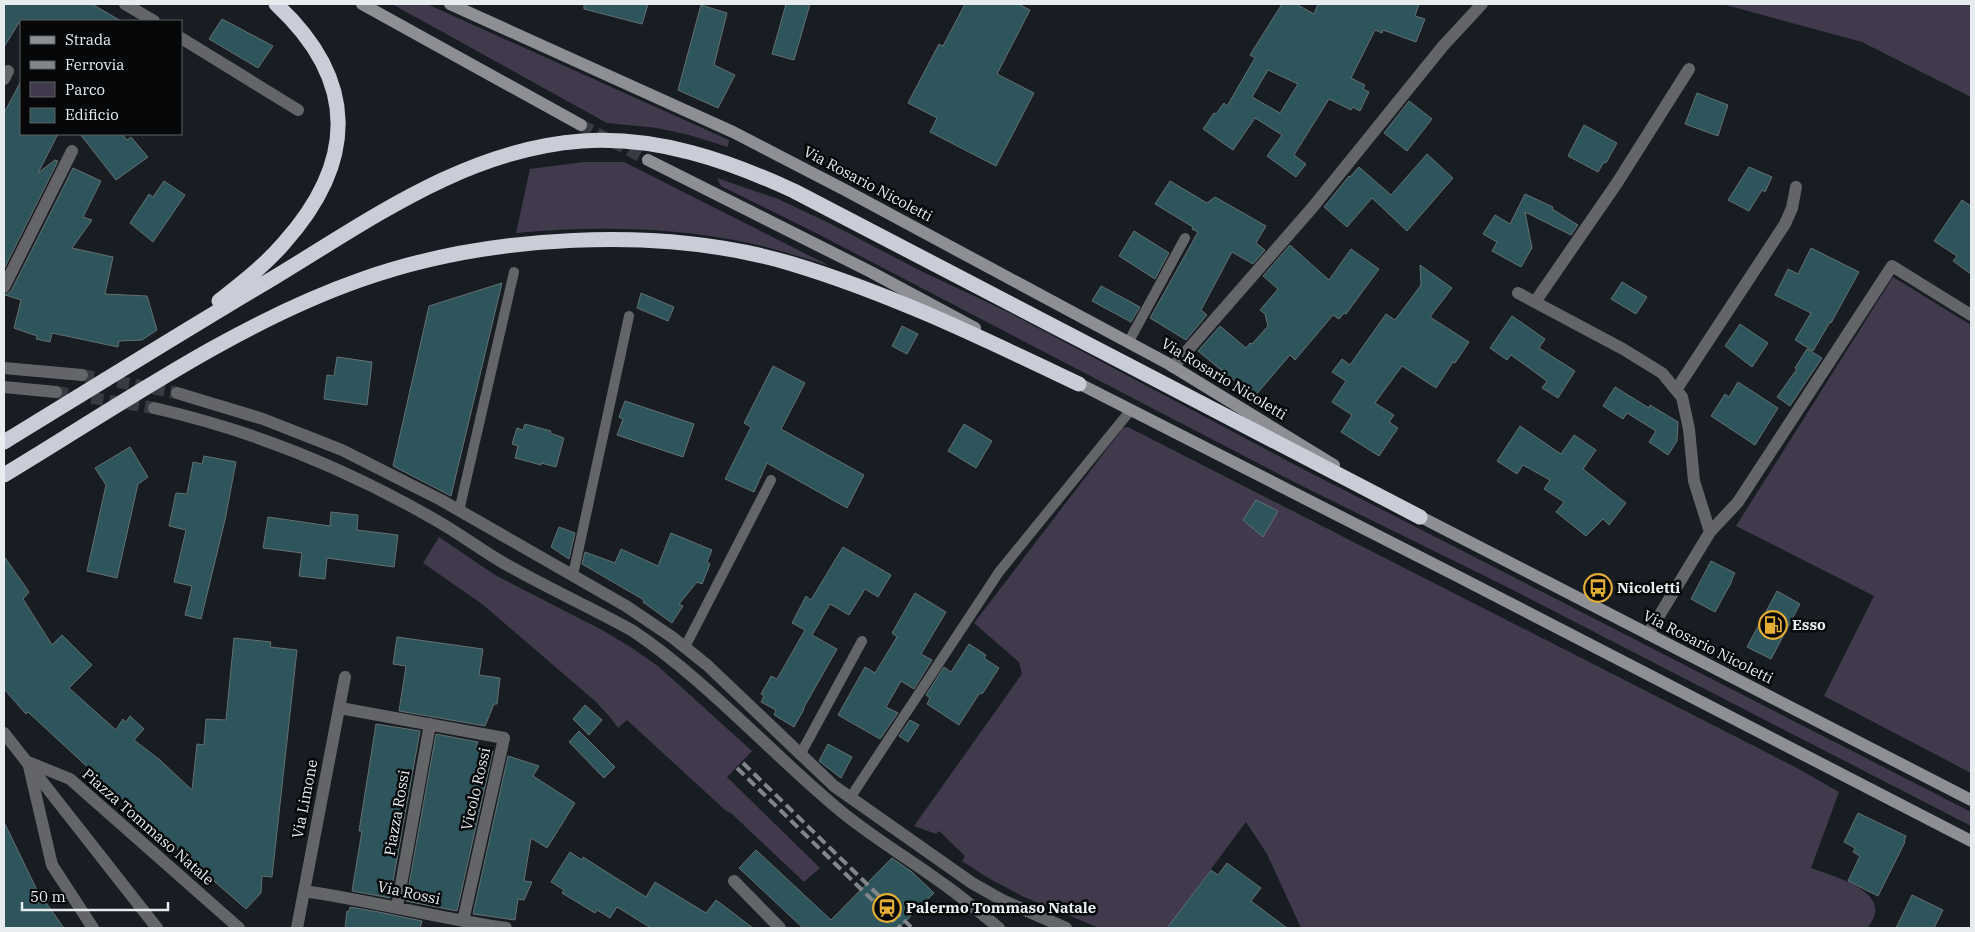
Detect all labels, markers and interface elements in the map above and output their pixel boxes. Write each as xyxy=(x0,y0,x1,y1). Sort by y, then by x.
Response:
legend xyxy=(20,20,182,135)
text: Strada xyxy=(65,30,111,49)
text: Ferrovia xyxy=(65,55,124,74)
text: Parco xyxy=(65,80,105,99)
text: Edificio xyxy=(65,105,119,124)
street label: Via Rosario Nicoletti xyxy=(800,142,936,226)
street label: Via Rosario Nicoletti xyxy=(1158,334,1291,424)
bus stop icon: Nicoletti xyxy=(1583,573,1613,603)
place label: Nicoletti xyxy=(1617,578,1680,597)
street label: Via Rosario Nicoletti xyxy=(1640,606,1777,688)
fuel station icon: Esso xyxy=(1758,610,1788,640)
place label: Esso xyxy=(1792,615,1826,634)
street label: Vicolo Rossi xyxy=(457,745,494,832)
street label: Via Limone xyxy=(288,758,321,840)
street label: Piazza Tommaso Natale xyxy=(79,764,218,889)
street label: Piazza Rossi xyxy=(380,768,413,857)
street label: Via Rossi xyxy=(376,877,442,908)
scale bar xyxy=(22,880,169,912)
text: 50 m xyxy=(30,887,66,906)
station icon: Palermo Tommaso Natale xyxy=(872,893,902,923)
place label: Palermo Tommaso Natale xyxy=(906,898,1096,917)

